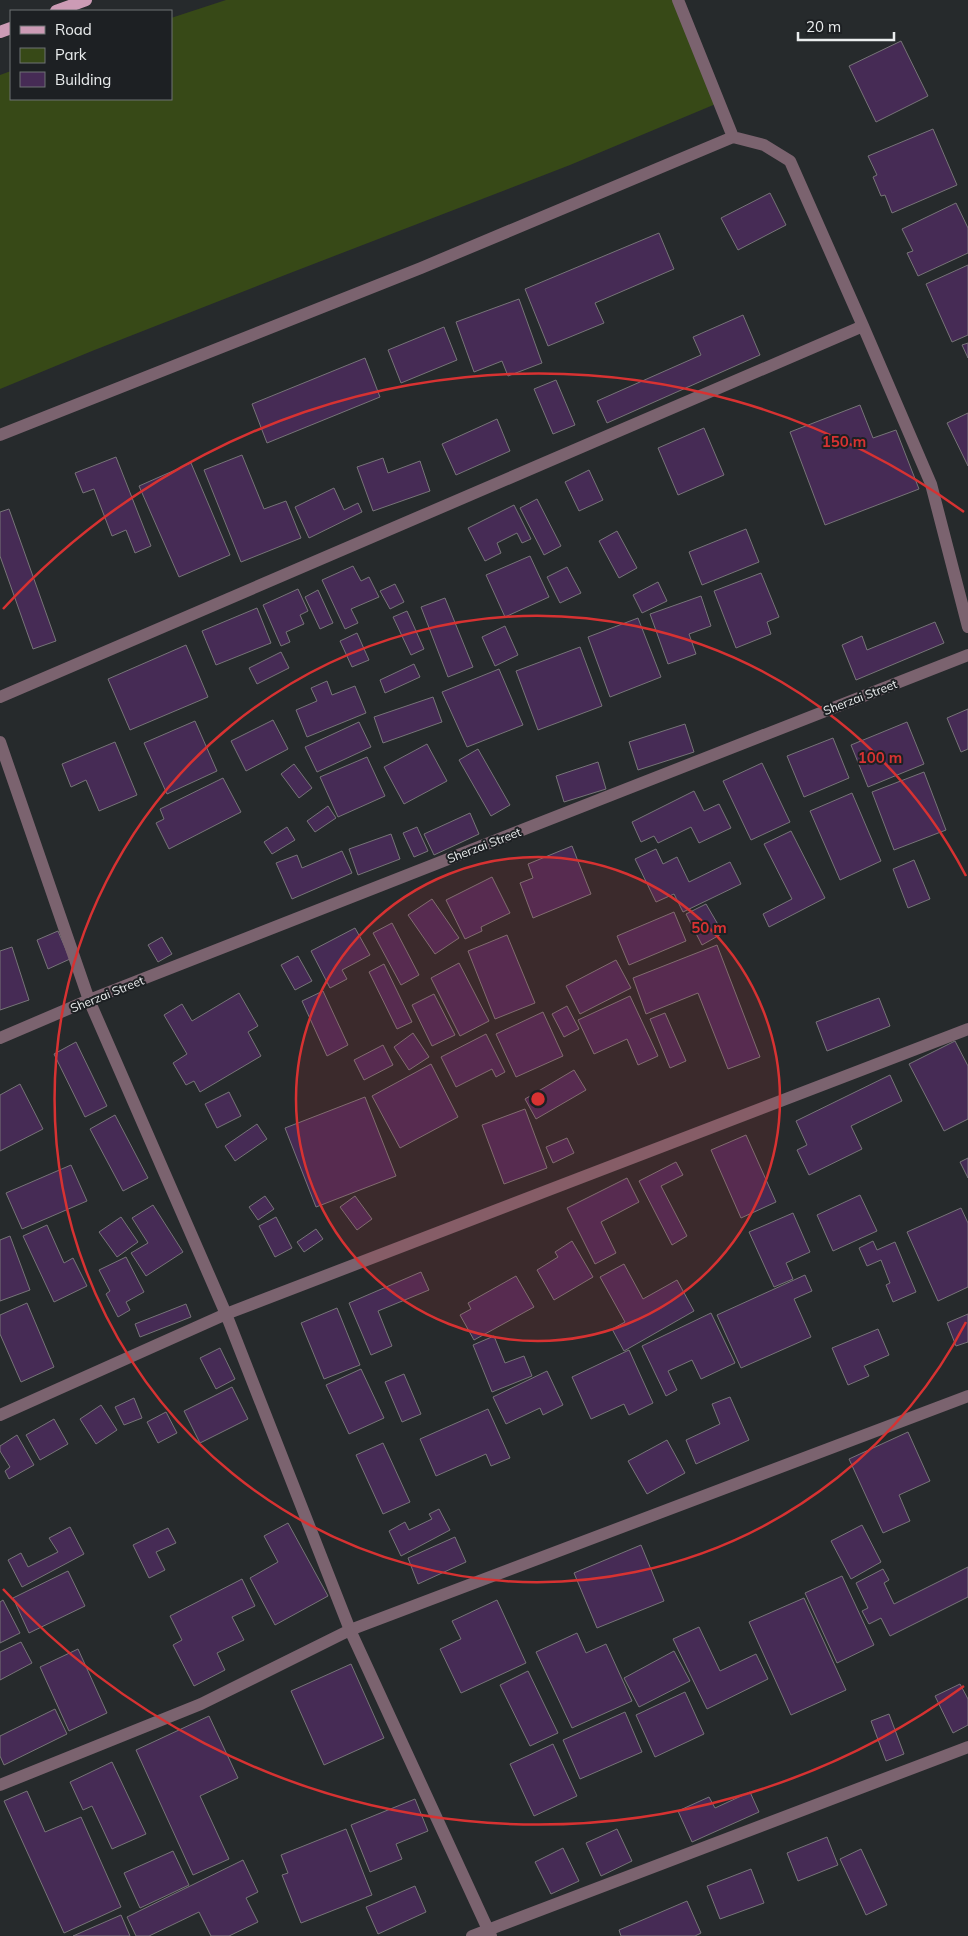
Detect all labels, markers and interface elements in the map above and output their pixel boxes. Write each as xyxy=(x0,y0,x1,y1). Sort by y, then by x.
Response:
legend xyxy=(10,10,172,100)
scale bar xyxy=(798,10,894,42)
text: 20 m xyxy=(806,17,841,36)
text: Road xyxy=(55,20,92,39)
text: Park xyxy=(55,45,87,64)
text: Building xyxy=(55,70,111,89)
text: 150 m xyxy=(822,432,866,451)
street label: Sherzai Street xyxy=(821,676,899,718)
text: 100 m xyxy=(858,748,902,767)
street label: Sherzai Street xyxy=(445,824,523,866)
text: 50 m xyxy=(691,918,727,937)
street label: Sherzai Street xyxy=(68,972,146,1016)
centre of rings xyxy=(529,1090,547,1108)

